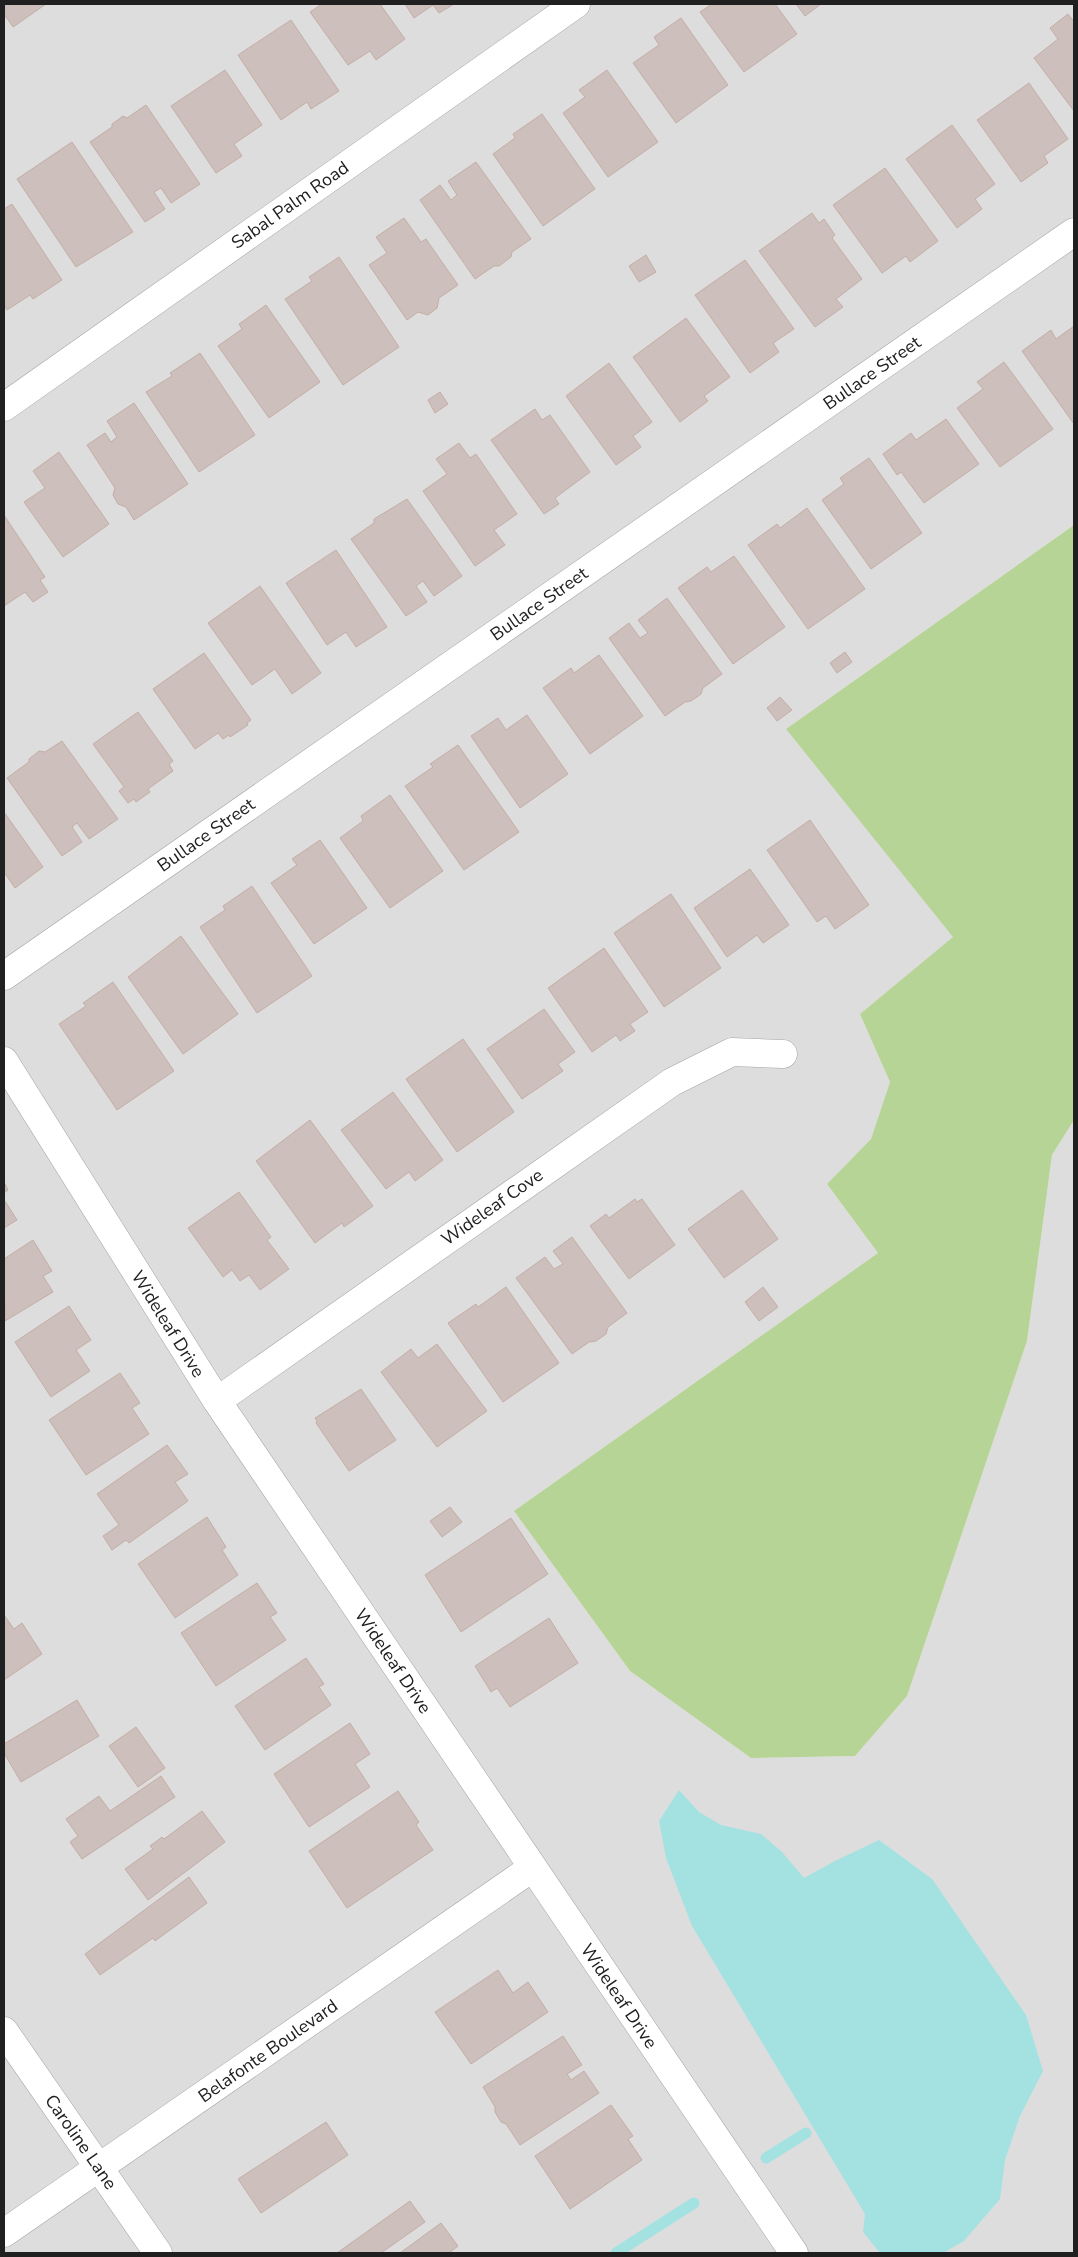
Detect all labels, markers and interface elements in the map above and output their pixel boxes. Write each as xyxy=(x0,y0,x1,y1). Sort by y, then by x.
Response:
street label: Sabal Palm Road xyxy=(226,155,354,255)
street label: Bullace Street xyxy=(818,330,926,416)
street label: Bullace Street xyxy=(485,561,593,647)
street label: Bullace Street xyxy=(152,792,260,878)
street label: Wideleaf Cove xyxy=(436,1163,548,1251)
street label: Wideleaf Drive xyxy=(126,1266,210,1382)
street label: Wideleaf Drive xyxy=(349,1604,437,1718)
street label: Wideleaf Drive xyxy=(575,1939,663,2053)
street label: Belafonte Boulevard xyxy=(193,1994,343,2108)
street label: Caroline Lane xyxy=(39,2090,123,2194)

